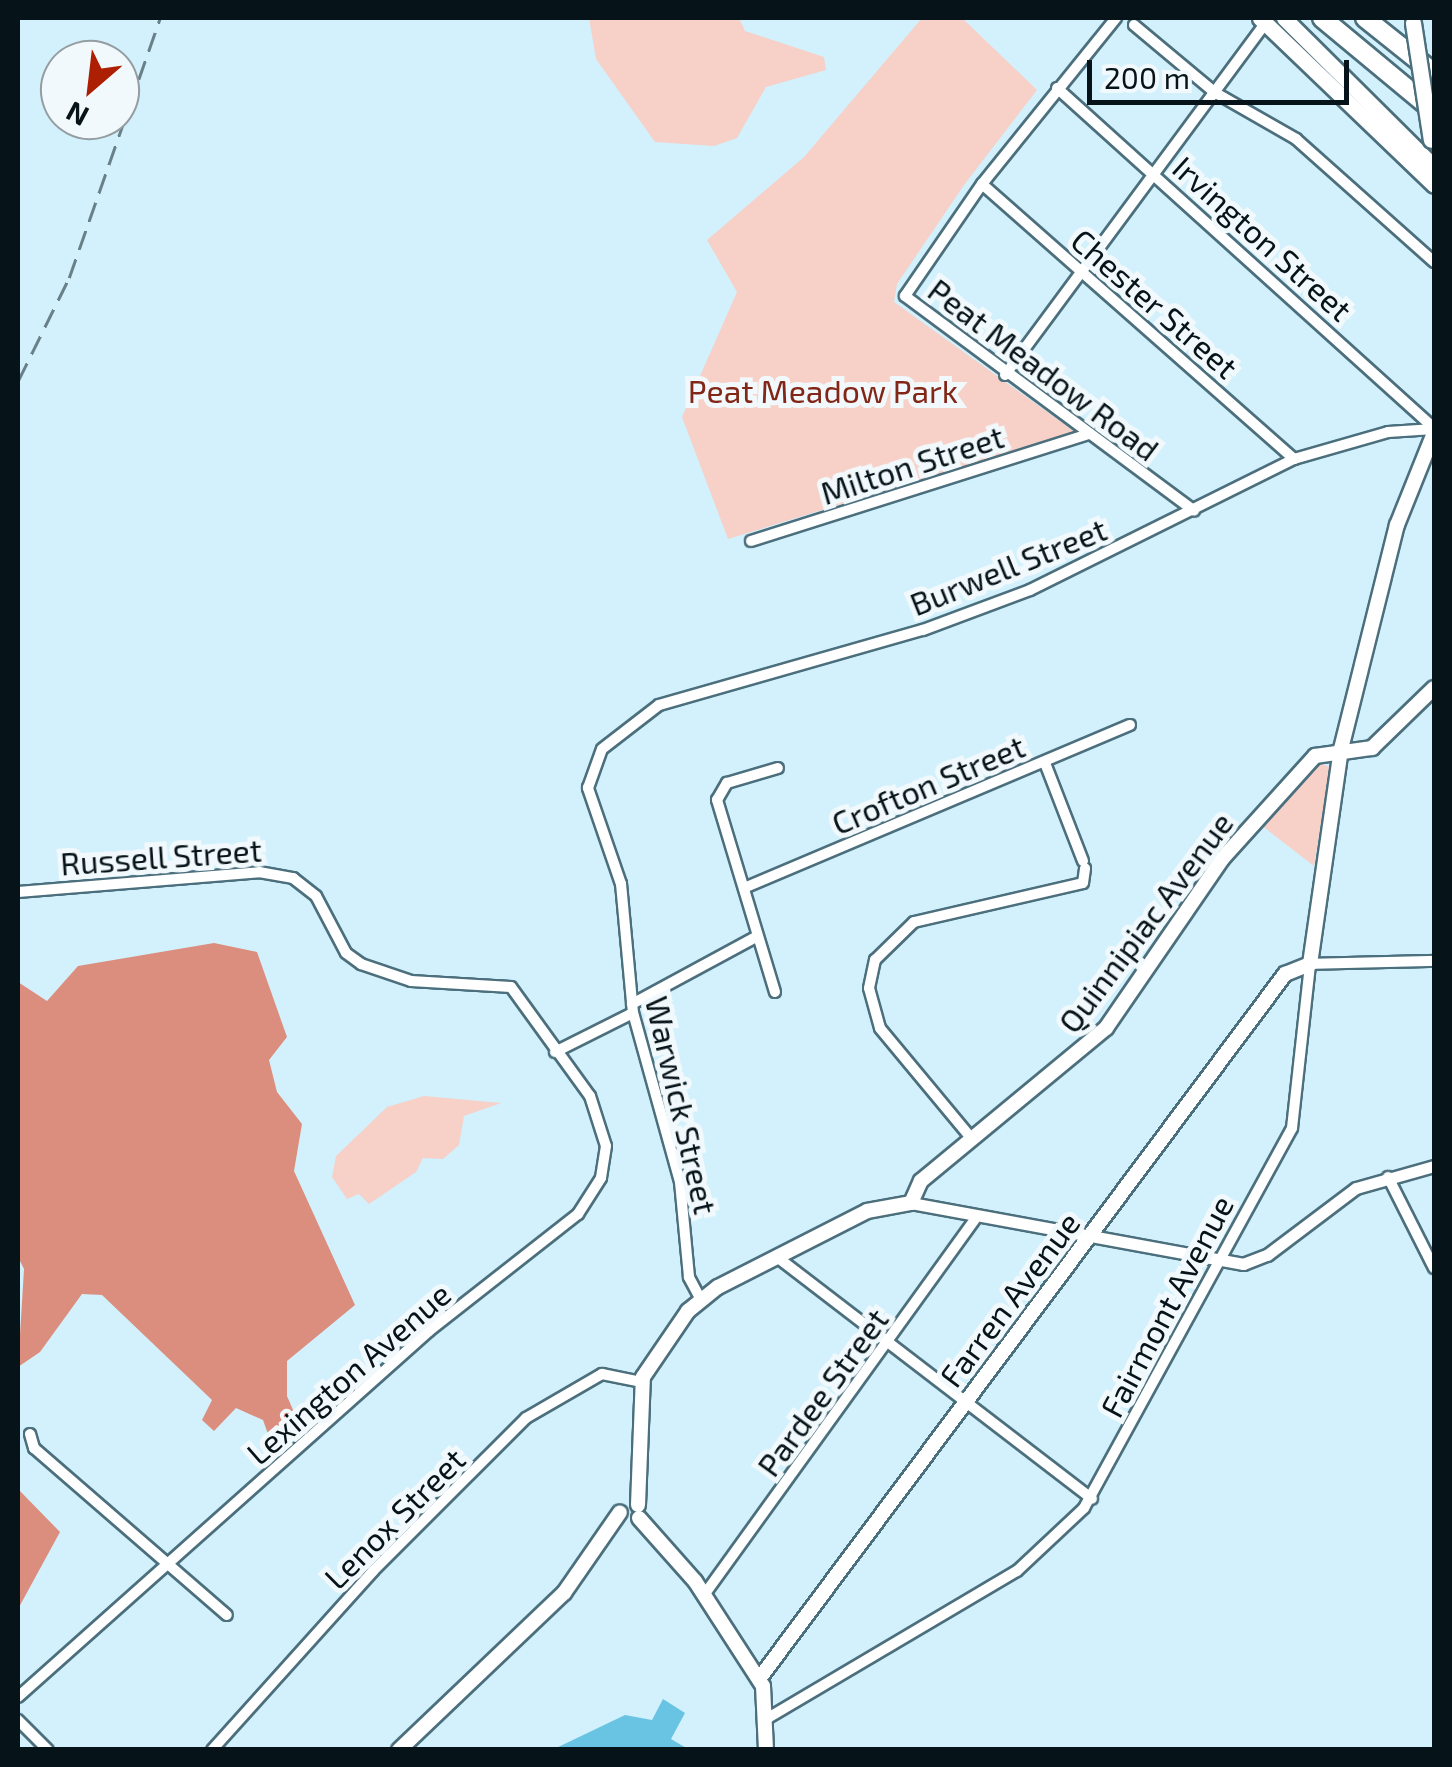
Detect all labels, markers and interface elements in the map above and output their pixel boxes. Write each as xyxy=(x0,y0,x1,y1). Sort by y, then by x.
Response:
north arrow xyxy=(40,40,140,140)
scale bar xyxy=(1092,40,1354,102)
text: 200 m xyxy=(1104,59,1190,95)
text: N xyxy=(60,95,94,134)
street label: Irvington Street xyxy=(1166,148,1360,328)
street label: Chester Street xyxy=(1064,220,1246,386)
street label: Peat Meadow Road xyxy=(921,270,1167,468)
park label: Peat Meadow Park xyxy=(688,371,958,409)
street label: Milton Street xyxy=(816,416,1008,512)
street label: Burwell Street xyxy=(904,509,1112,623)
street label: Crofton Street xyxy=(826,726,1030,842)
street label: Quinnipiac Avenue xyxy=(1049,804,1241,1040)
street label: Russell Street xyxy=(59,830,263,882)
street label: Warwick Street xyxy=(638,992,726,1218)
street label: Fairmont Avenue xyxy=(1091,1188,1241,1424)
street label: Farren Avenue xyxy=(931,1204,1087,1394)
street label: Lexington Avenue xyxy=(238,1274,458,1472)
street label: Pardee Street xyxy=(748,1301,896,1483)
street label: Lenox Street xyxy=(316,1440,472,1596)

